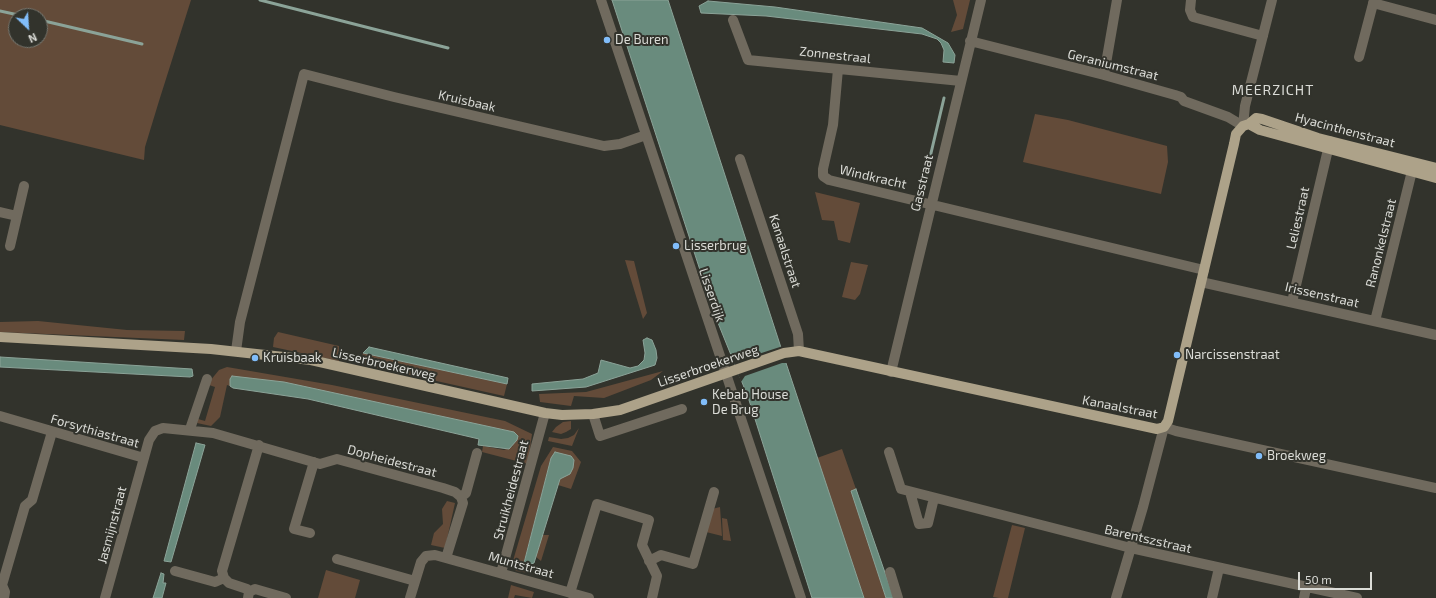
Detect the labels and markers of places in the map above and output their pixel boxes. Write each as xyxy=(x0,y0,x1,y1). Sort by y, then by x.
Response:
place label: De Buren xyxy=(615,32,669,48)
marker: De Buren xyxy=(602,35,612,45)
place label: Lisserbrug xyxy=(684,238,747,254)
marker: Lisserbrug xyxy=(671,241,681,251)
place label: Narcissenstraat xyxy=(1185,347,1280,363)
place label: Kruisbaak xyxy=(263,350,321,366)
marker: Narcissenstraat xyxy=(1172,350,1182,360)
marker: Kruisbaak xyxy=(250,353,260,363)
place label: Kebab House De Brug xyxy=(712,387,788,418)
marker: Kebab House De Brug xyxy=(699,397,709,407)
place label: Broekweg xyxy=(1267,448,1326,464)
marker: Broekweg xyxy=(1254,451,1264,461)

